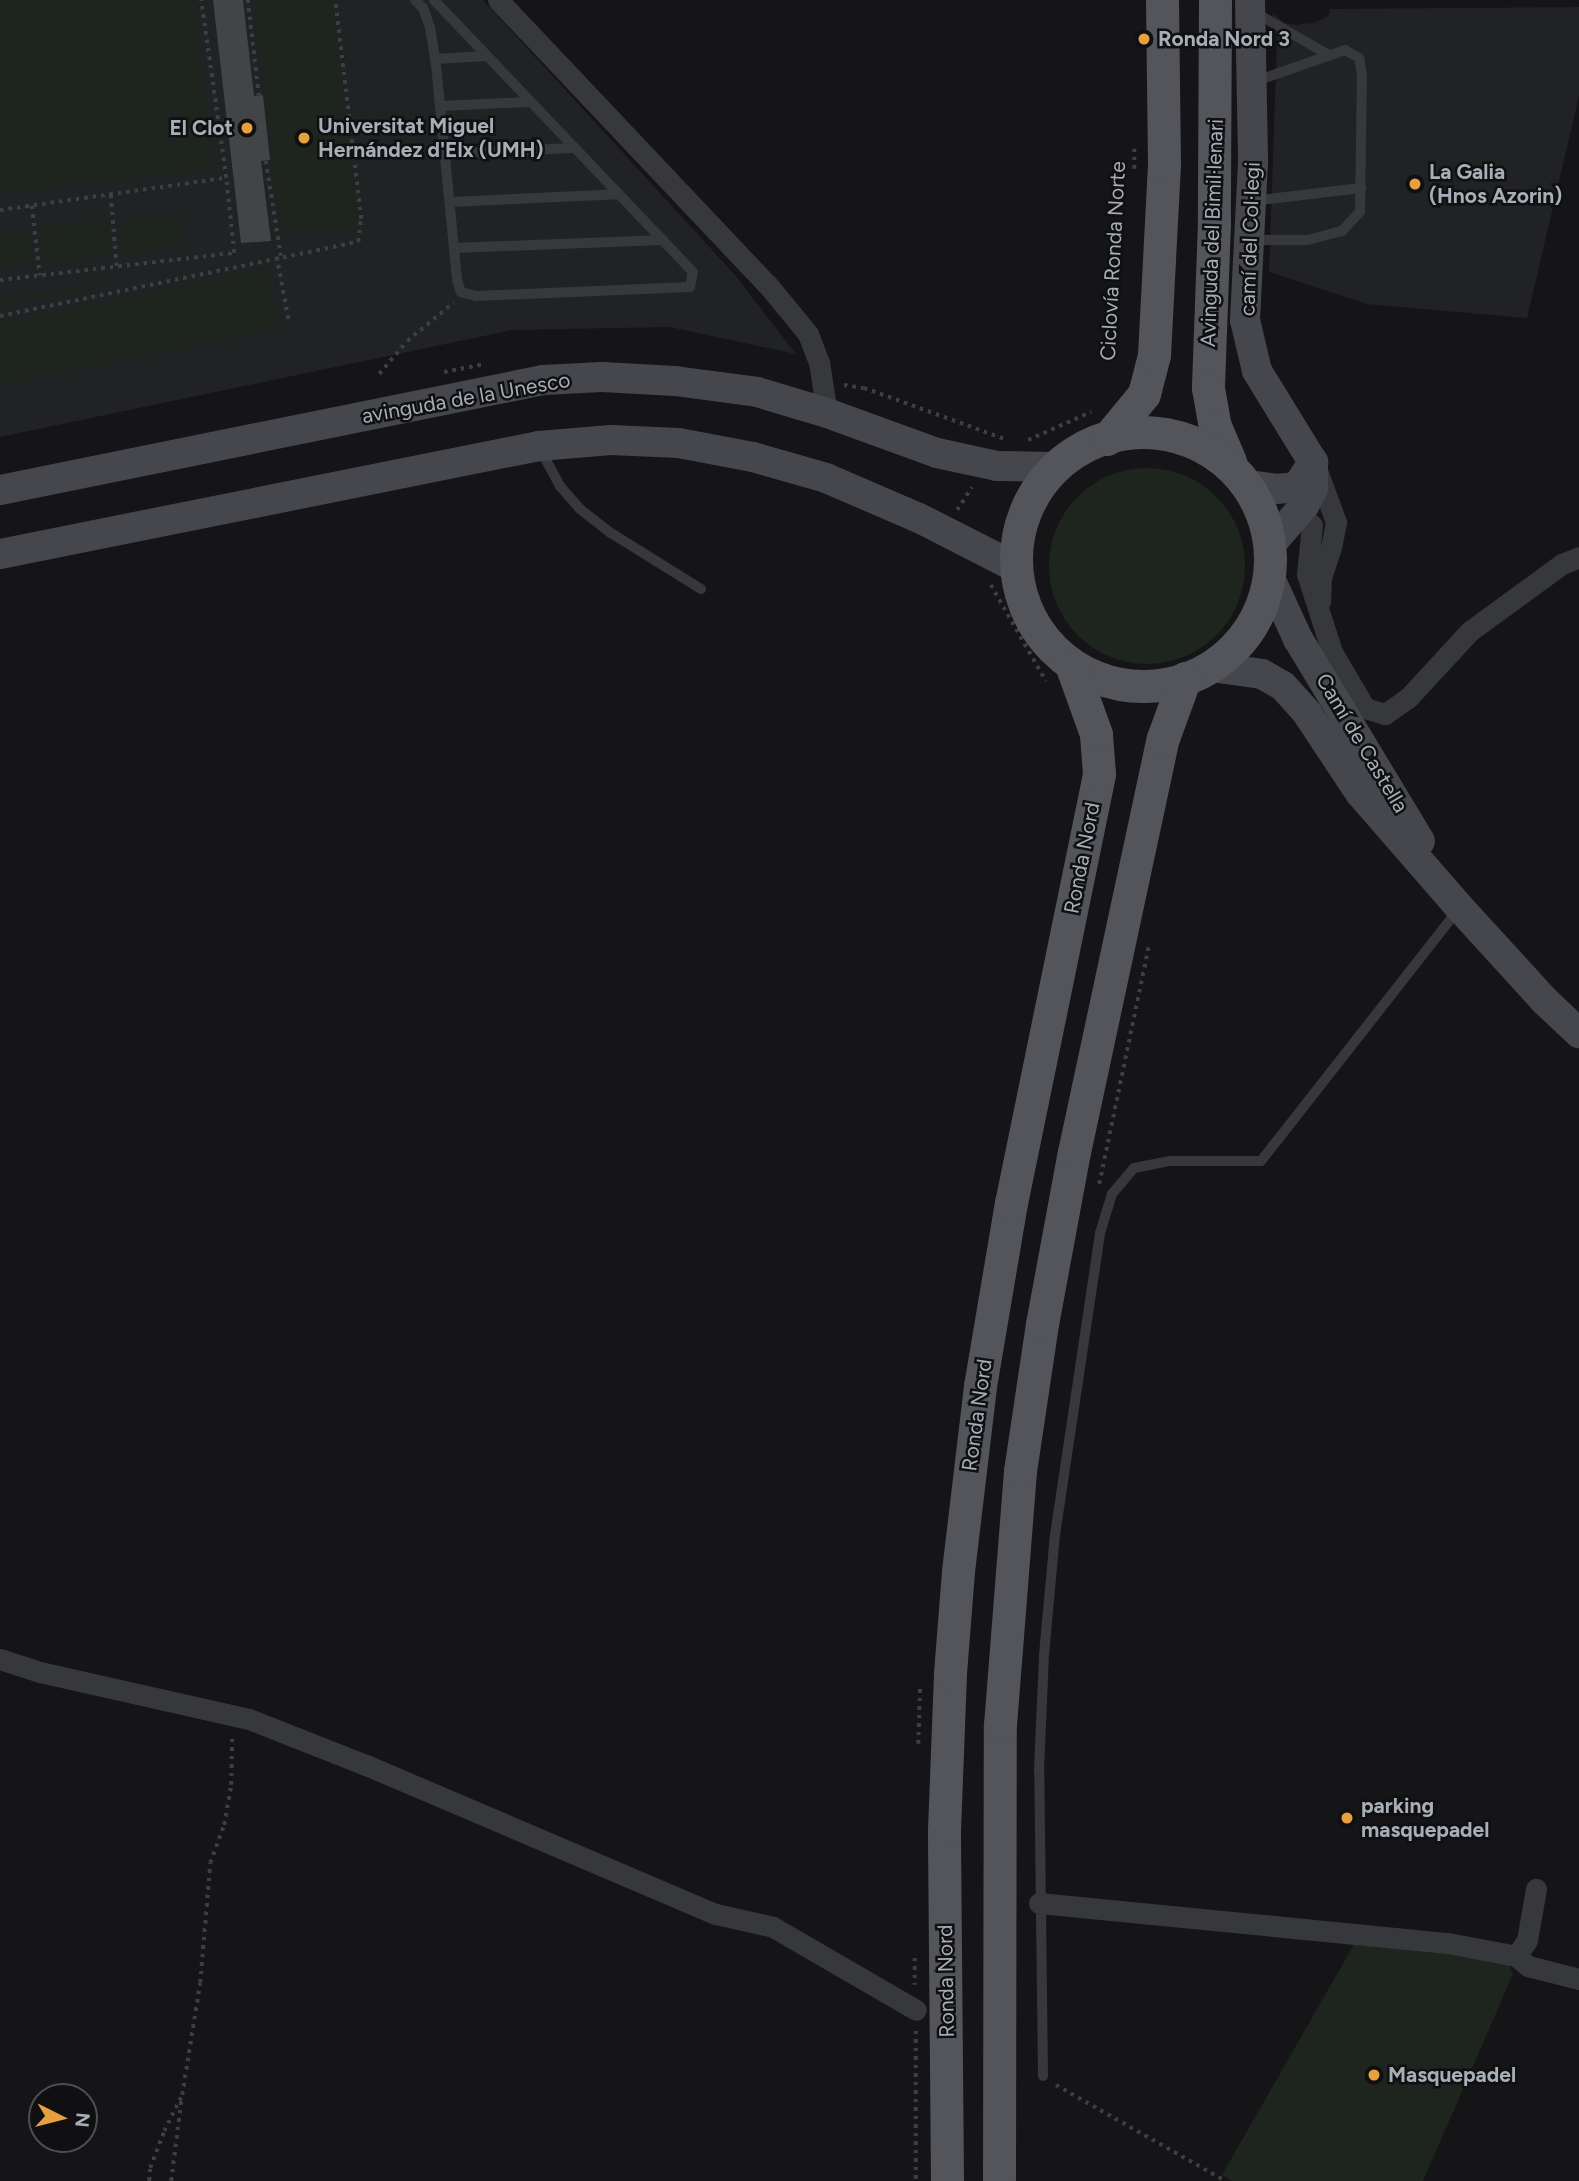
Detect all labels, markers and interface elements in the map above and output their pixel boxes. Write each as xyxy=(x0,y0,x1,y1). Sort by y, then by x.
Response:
place label: Ronda Nord 3 xyxy=(1158,26,1290,52)
marker: Ronda Nord 3 xyxy=(1136,31,1152,47)
place label: Universitat Miguel Hernández d'Elx (UMH) xyxy=(318,113,543,163)
place label: El Clot xyxy=(169,115,233,141)
street label: Avinguda del Bimil·lenari xyxy=(1195,119,1229,347)
marker: El Clot xyxy=(239,120,255,136)
marker: Universitat Miguel Hernández d'Elx (UMH) xyxy=(296,130,312,146)
place label: La Galia (Hnos Azorin) xyxy=(1429,159,1562,209)
street label: Ciclovía Ronda Norte xyxy=(1095,161,1131,361)
street label: camí del Col·legi xyxy=(1235,162,1265,316)
marker: La Galia (Hnos Azorin) xyxy=(1407,176,1423,192)
street label: avinguda de la Unesco xyxy=(360,367,572,429)
street label: Camí de Castella xyxy=(1311,669,1413,817)
street label: Ronda Nord xyxy=(1059,800,1105,916)
street label: Ronda Nord xyxy=(957,1357,997,1473)
place label: parking masquepadel xyxy=(1361,1793,1489,1843)
marker: parking masquepadel xyxy=(1339,1810,1355,1826)
street label: Ronda Nord xyxy=(932,1924,960,2038)
place label: Masquepadel xyxy=(1388,2062,1516,2088)
marker: Masquepadel xyxy=(1366,2067,1382,2083)
north arrow xyxy=(28,2083,98,2153)
text: N xyxy=(70,2112,95,2129)

